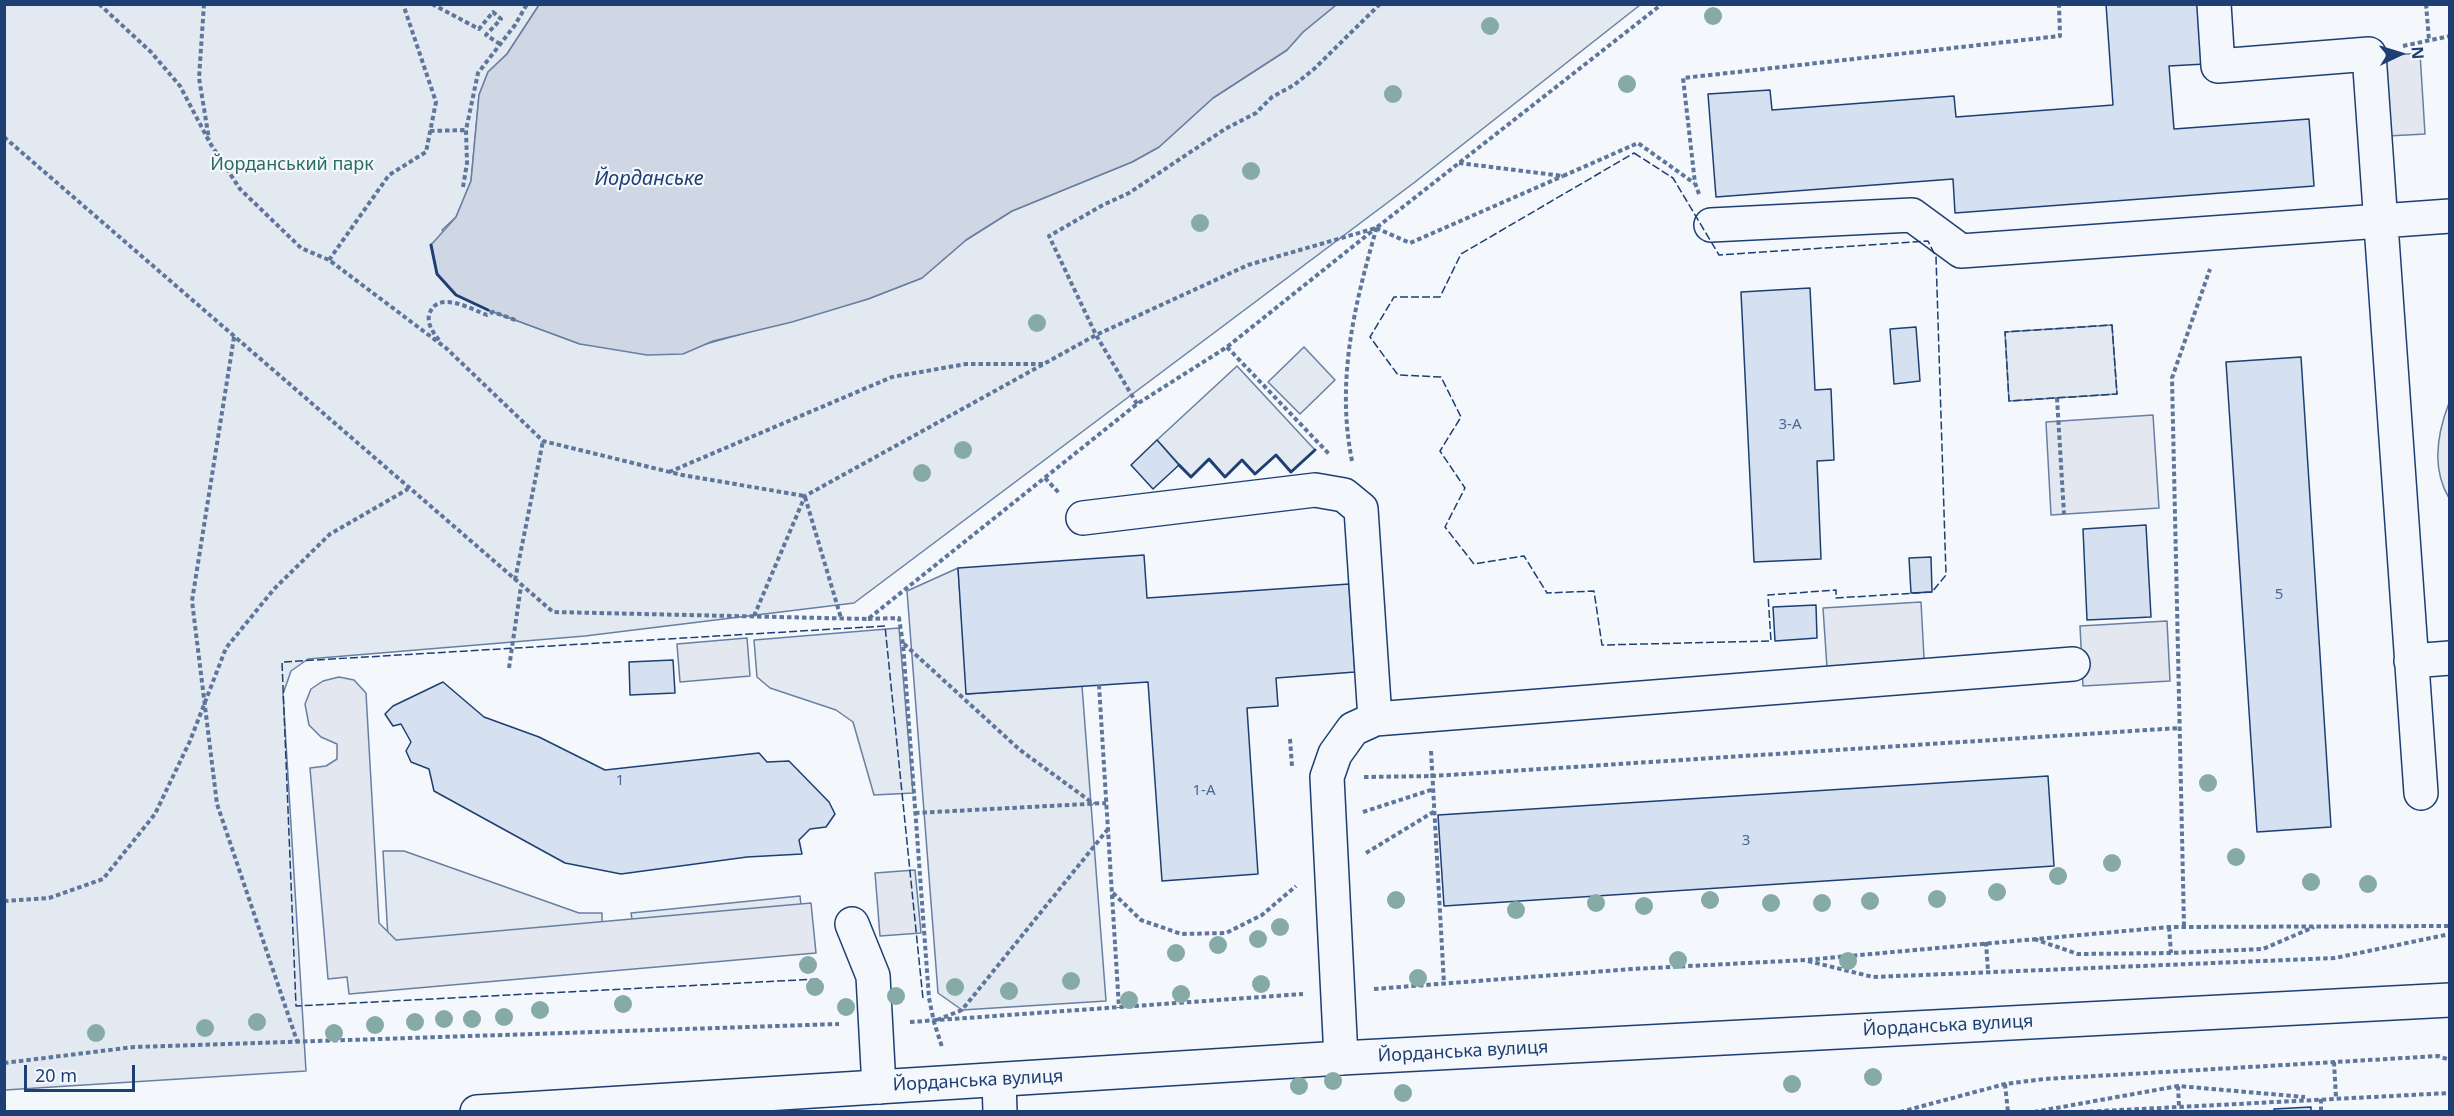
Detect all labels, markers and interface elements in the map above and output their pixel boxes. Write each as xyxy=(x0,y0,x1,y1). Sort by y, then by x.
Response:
north arrow xyxy=(2370,24,2430,84)
text: N xyxy=(2407,45,2429,60)
park label: Йорданський парк xyxy=(210,154,374,176)
water label: Йорданське xyxy=(594,167,704,191)
house number: 3-А xyxy=(1779,416,1801,434)
house number: 5 xyxy=(2275,586,2283,604)
house number: 1 xyxy=(616,772,624,790)
house number: 1-А xyxy=(1193,782,1215,800)
house number: 3 xyxy=(1742,832,1750,850)
street label: Йорданська вулиця xyxy=(1862,1011,2034,1041)
street label: Йорданська вулиця xyxy=(1377,1037,1549,1067)
scale bar xyxy=(27,1053,138,1091)
text: 20 m xyxy=(35,1063,77,1087)
street label: Йорданська вулиця xyxy=(892,1066,1064,1096)

